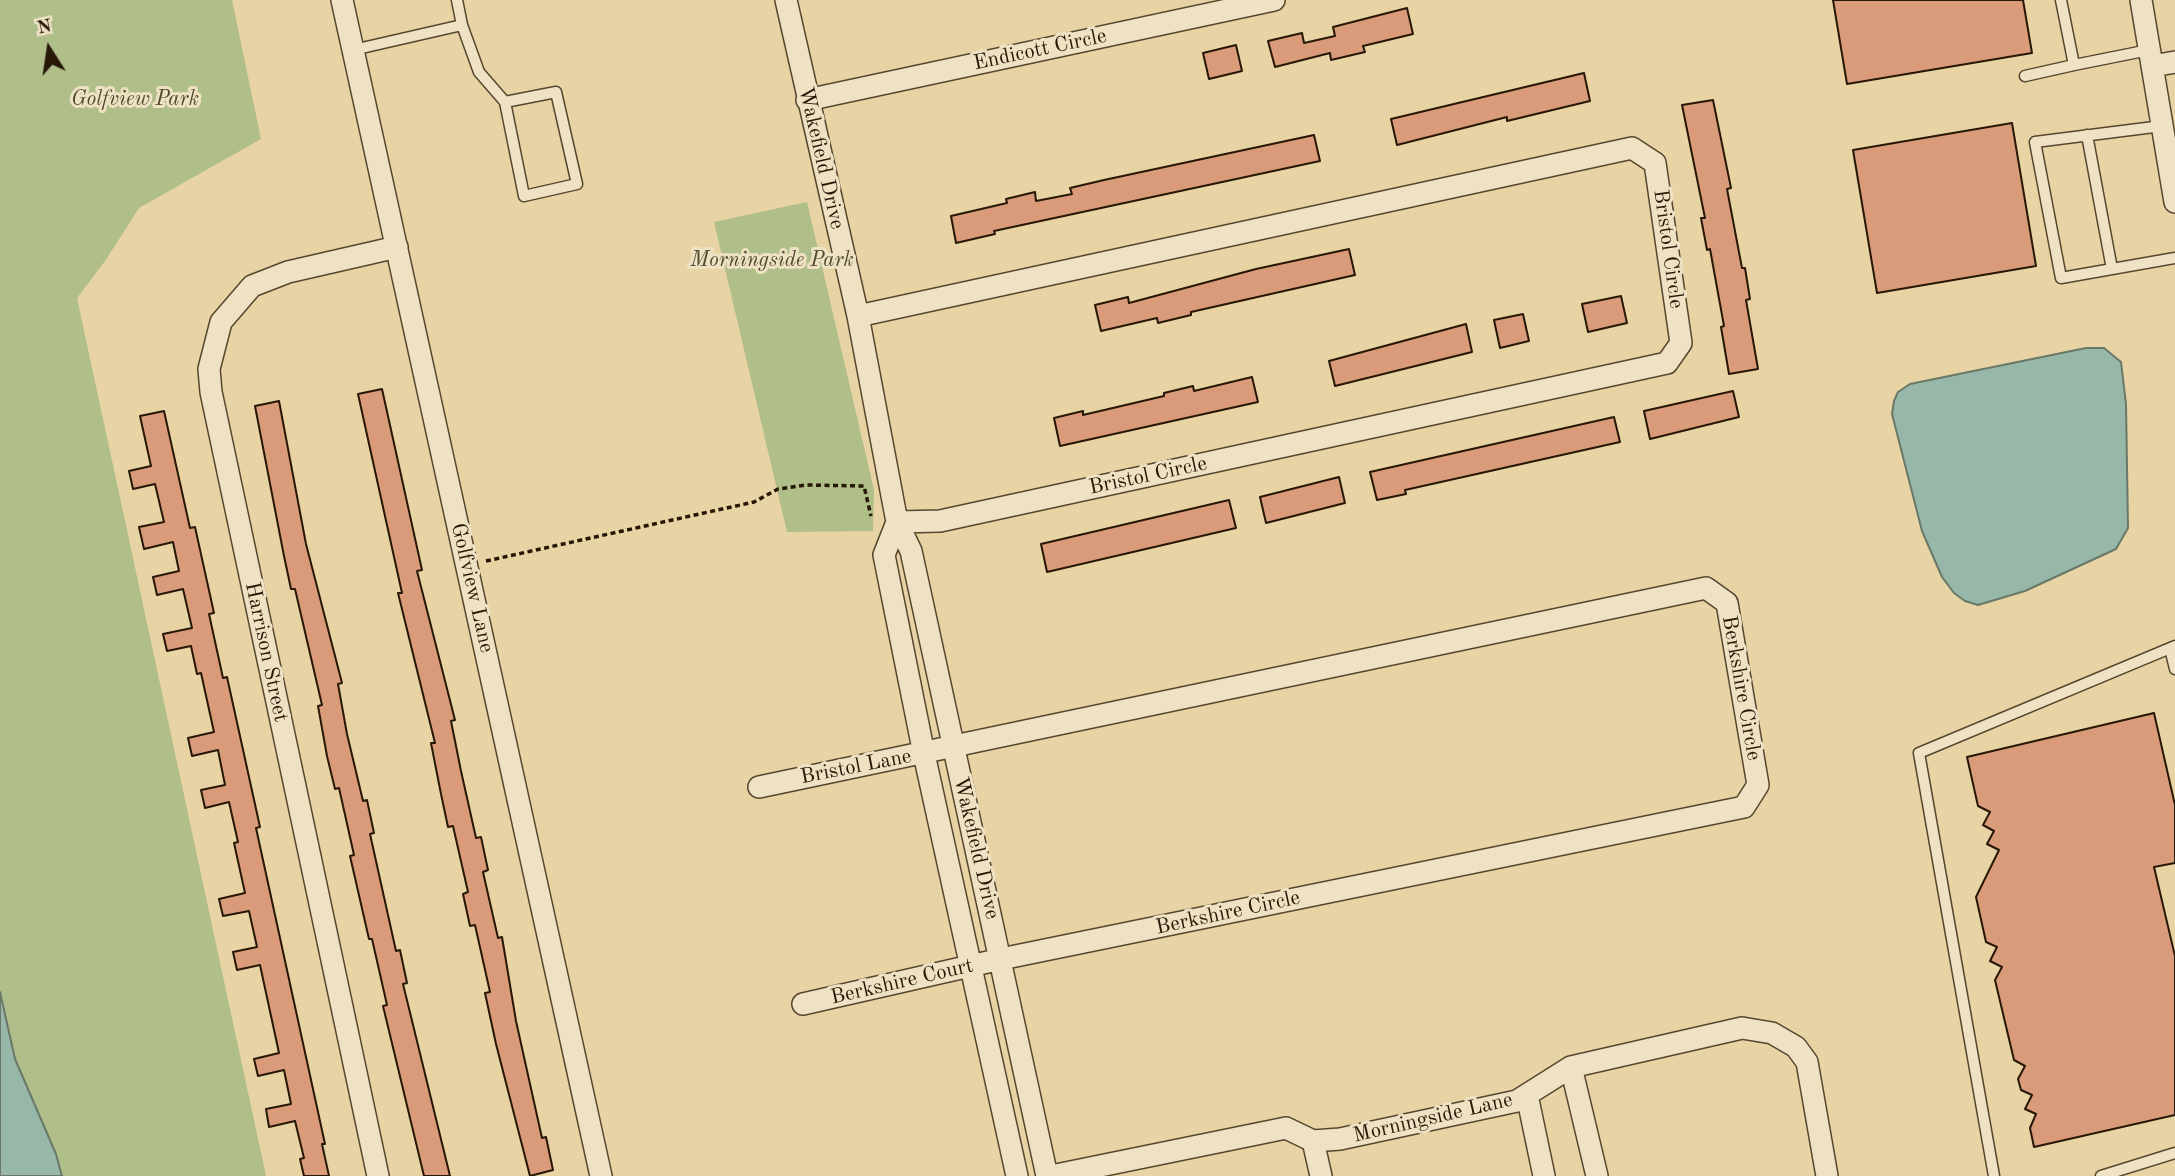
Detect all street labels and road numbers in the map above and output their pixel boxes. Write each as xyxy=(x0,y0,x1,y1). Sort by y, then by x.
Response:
street label: Endicott Circle xyxy=(971,24,1109,76)
street label: Wakefield Drive xyxy=(792,84,850,232)
street label: Bristol Circle xyxy=(1647,188,1689,310)
street label: Bristol Circle xyxy=(1087,451,1209,501)
street label: Golfview Lane xyxy=(445,521,499,655)
street label: Harrison Street xyxy=(239,580,293,724)
street label: Berkshire Circle xyxy=(1716,613,1766,763)
street label: Bristol Lane xyxy=(798,744,914,790)
street label: Wakefield Drive xyxy=(947,774,1005,922)
street label: Berkshire Circle xyxy=(1154,885,1302,941)
street label: Berkshire Court xyxy=(828,953,976,1011)
street label: Morningside Lane xyxy=(1351,1087,1515,1149)

